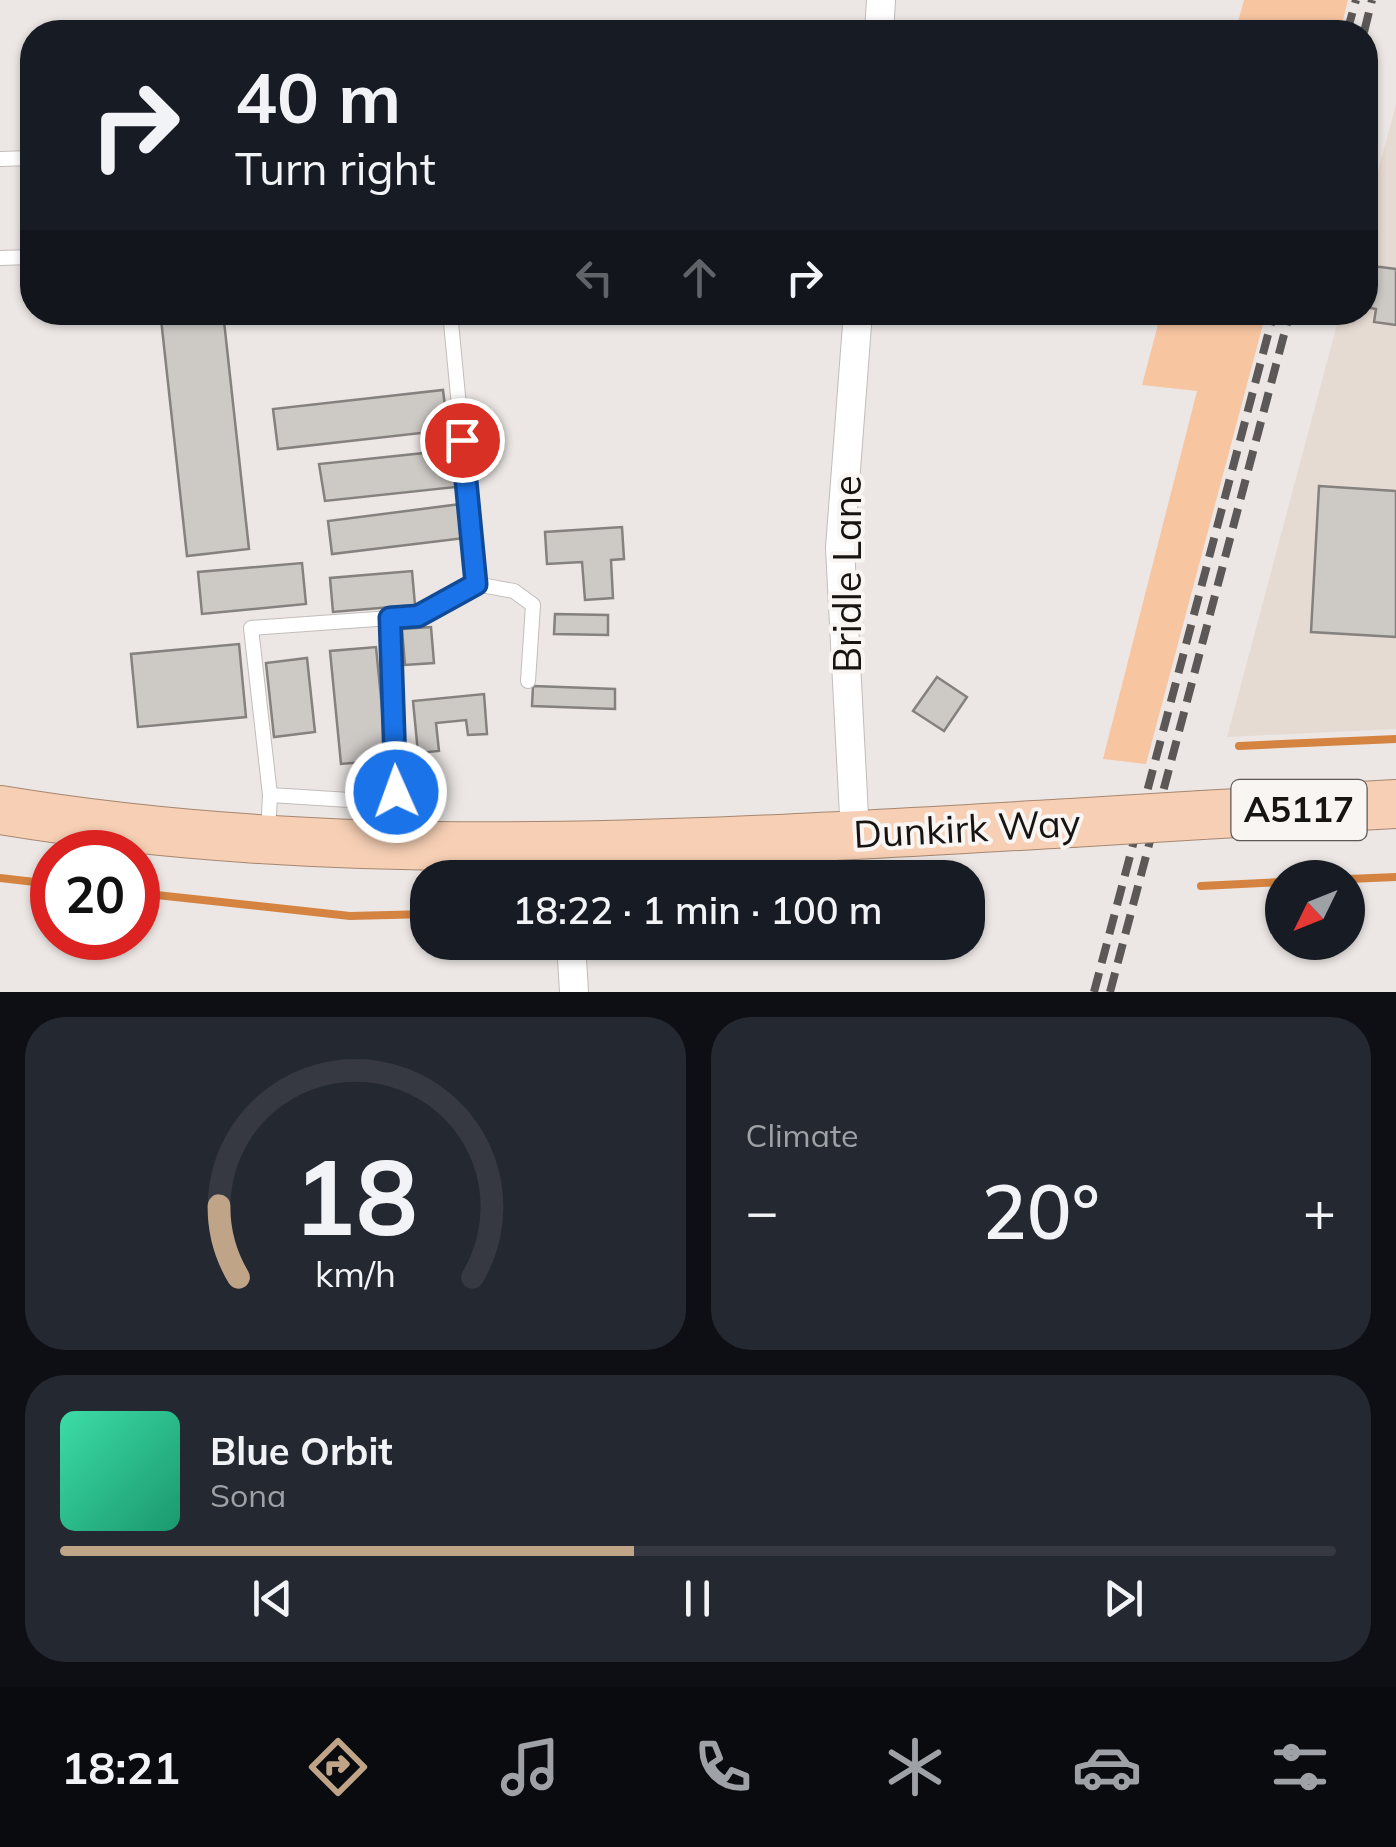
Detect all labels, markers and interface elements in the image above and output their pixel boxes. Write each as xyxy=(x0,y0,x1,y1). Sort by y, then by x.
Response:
text: 40 m xyxy=(235,53,401,141)
icon: right xyxy=(70,60,200,190)
text: Turn right xyxy=(235,140,436,196)
icon: left xyxy=(567,250,622,305)
icon: ahead xyxy=(672,250,727,305)
icon: right xyxy=(777,250,832,305)
pin xyxy=(420,398,505,483)
icon: arrive xyxy=(435,413,490,468)
street label: Bridle Lane xyxy=(823,475,871,673)
position arrow xyxy=(344,740,448,844)
road number: A5117 xyxy=(1232,780,1366,840)
street label: Dunkirk Way xyxy=(852,798,1082,858)
speed limit sign: 20 xyxy=(30,830,160,960)
north arrow xyxy=(1265,860,1365,960)
map controls xyxy=(1265,860,1365,960)
text: 18:22 · 1 min · 100 m xyxy=(512,886,883,934)
text: Climate xyxy=(746,1115,858,1155)
text: 18 xyxy=(293,1130,418,1261)
text: 20° xyxy=(982,1164,1100,1258)
text: − xyxy=(746,1176,779,1245)
text: + xyxy=(1303,1176,1336,1245)
text: km/h xyxy=(315,1251,396,1296)
text: Blue Orbit xyxy=(210,1427,393,1475)
text: Sona xyxy=(210,1475,286,1515)
icon: previous xyxy=(245,1571,300,1626)
icon: pause xyxy=(670,1571,725,1626)
icon: next xyxy=(1096,1571,1151,1626)
icon: directions xyxy=(303,1732,373,1802)
icon: music xyxy=(495,1732,565,1802)
icon: phone xyxy=(688,1732,758,1802)
icon: climate xyxy=(880,1732,950,1802)
icon: car xyxy=(1072,1732,1142,1802)
icon: filters xyxy=(1265,1732,1335,1802)
text: 18:21 xyxy=(61,1739,180,1795)

